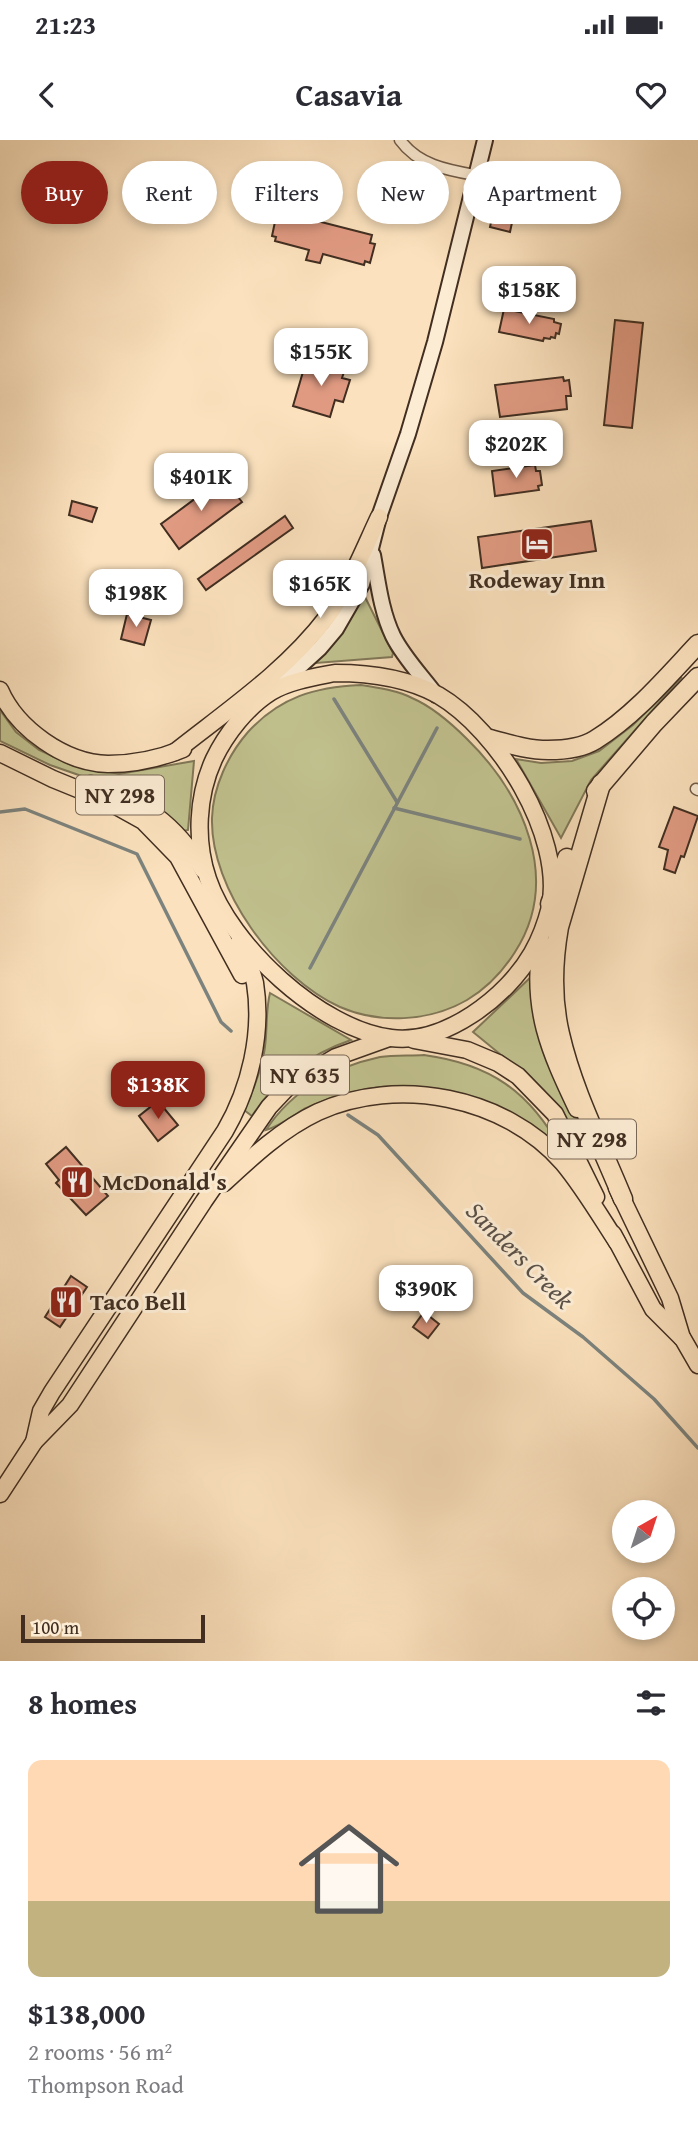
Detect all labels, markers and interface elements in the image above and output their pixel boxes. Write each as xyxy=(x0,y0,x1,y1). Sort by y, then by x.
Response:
text: 21:23 xyxy=(35,5,96,44)
text: Casavia xyxy=(296,71,402,118)
icon: back xyxy=(28,76,66,114)
icon: heart xyxy=(632,76,670,114)
chip: Buy xyxy=(21,161,108,224)
chip: Rent xyxy=(122,161,217,224)
chip: Filters xyxy=(231,161,343,224)
chip: New xyxy=(357,161,449,224)
chip: Apartment xyxy=(463,161,621,224)
pin: $158K xyxy=(480,267,578,326)
text: $158K xyxy=(498,272,560,305)
pin: $155K xyxy=(272,328,370,388)
text: $155K xyxy=(290,334,352,367)
pin: $202K xyxy=(467,420,565,480)
text: $202K xyxy=(485,426,547,459)
pin: $401K xyxy=(152,454,250,513)
text: $401K xyxy=(170,459,232,492)
hotel icon: Rodeway Inn xyxy=(518,525,556,563)
pin: $165K xyxy=(271,560,369,620)
place label: Rodeway Inn xyxy=(469,562,605,597)
text: $165K xyxy=(289,566,351,599)
pin: $198K xyxy=(87,570,185,629)
text: $198K xyxy=(105,575,167,608)
road number: NY 298 xyxy=(76,776,164,814)
road number: NY 635 xyxy=(261,1056,349,1094)
pin: $138K xyxy=(109,1062,207,1121)
text: $138K xyxy=(127,1067,189,1100)
road number: NY 298 xyxy=(548,1120,636,1158)
restaurant icon: McDonald's xyxy=(58,1163,96,1201)
place label: McDonald's xyxy=(102,1164,227,1199)
water label: Sanders Creek xyxy=(458,1192,583,1318)
pin: $390K xyxy=(377,1266,475,1325)
text: $390K xyxy=(395,1271,457,1304)
restaurant icon: Taco Bell xyxy=(47,1283,85,1321)
place label: Taco Bell xyxy=(90,1284,187,1319)
north arrow xyxy=(612,1500,676,1563)
map controls xyxy=(612,1500,675,1640)
button: locate xyxy=(612,1577,675,1640)
scale bar xyxy=(21,1612,205,1644)
text: 100 m xyxy=(32,1613,79,1641)
text: 8 homes xyxy=(28,1681,137,1725)
icon: filters xyxy=(632,1684,670,1722)
icon: home xyxy=(286,1806,412,1932)
text: $138,000 xyxy=(28,1991,145,2035)
text: 2 rooms · 56 m² xyxy=(28,2035,172,2068)
text: Thompson Road xyxy=(28,2068,184,2101)

